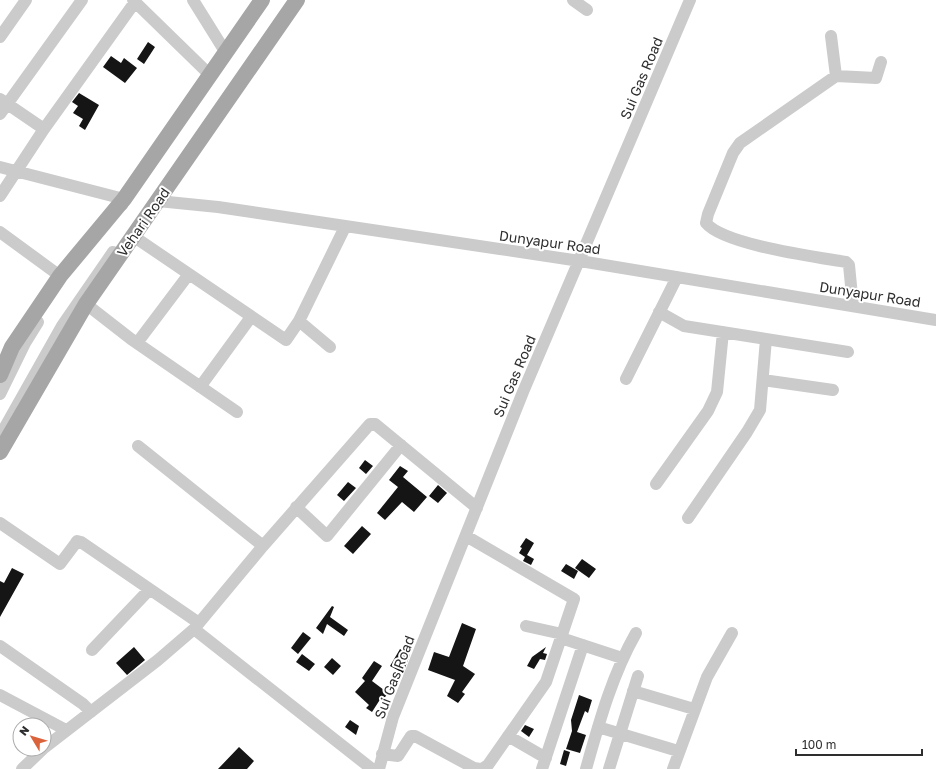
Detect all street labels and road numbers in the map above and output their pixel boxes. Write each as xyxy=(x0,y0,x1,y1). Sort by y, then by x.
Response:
street label: Sui Gas Road xyxy=(616,34,666,122)
street label: Vehari Road xyxy=(113,184,173,260)
street label: Dunyapur Road xyxy=(498,226,602,258)
street label: Dunyapur Road xyxy=(818,278,922,310)
street label: Sui Gas Road xyxy=(489,332,539,420)
street label: Sui Gas Road xyxy=(370,633,418,721)

